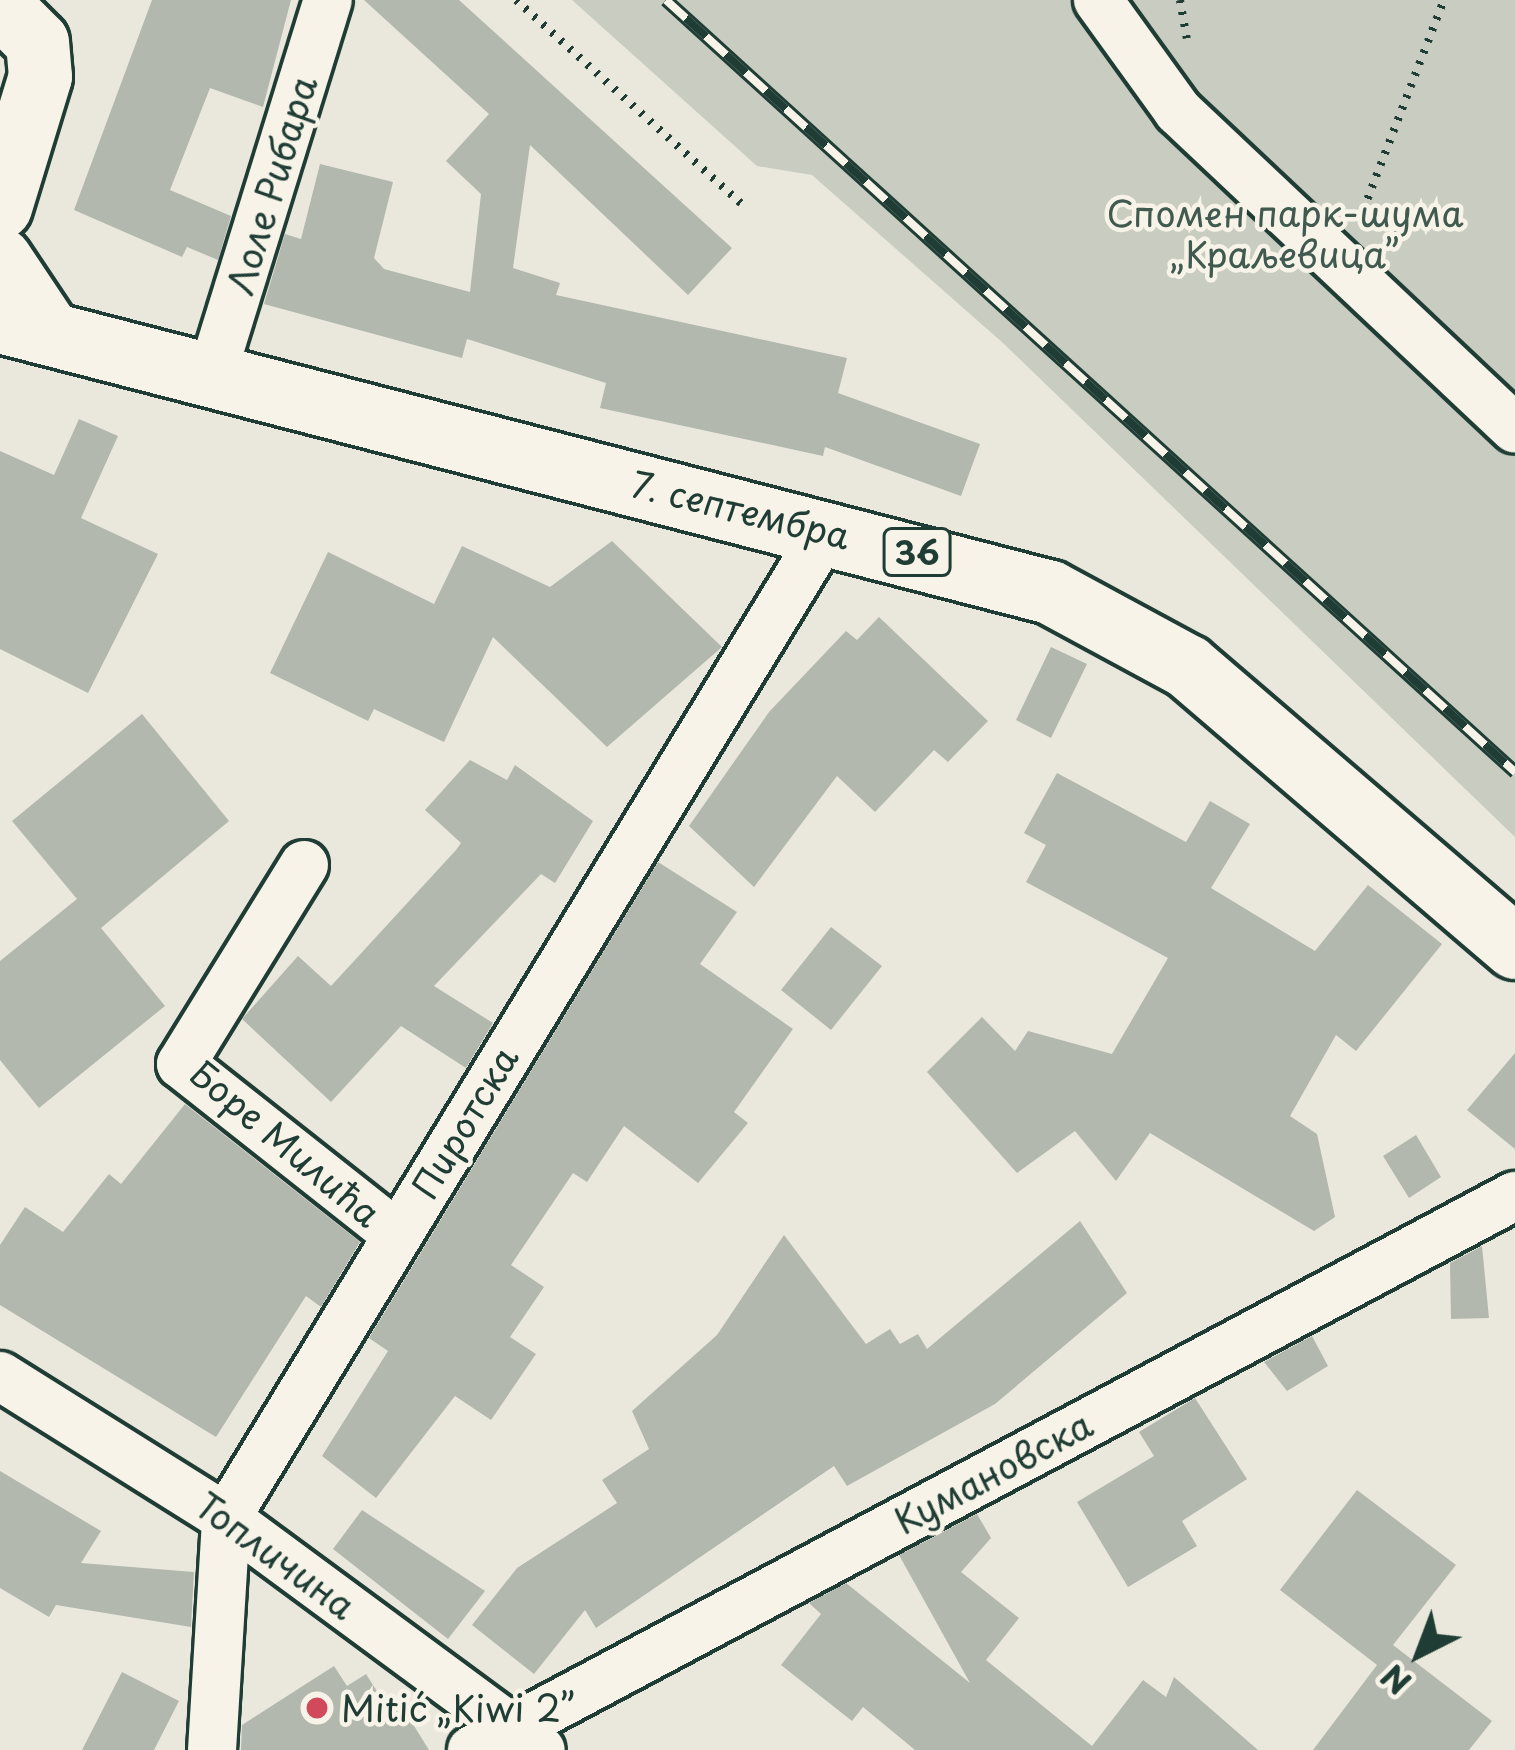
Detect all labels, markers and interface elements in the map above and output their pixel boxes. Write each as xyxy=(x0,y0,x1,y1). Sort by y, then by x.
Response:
street label: Лоле Рибара xyxy=(217,71,325,299)
park label: Спомен парк-шума „Краљевица” xyxy=(1105,190,1465,275)
street label: 7. септембра xyxy=(627,461,855,557)
road number: 36 xyxy=(881,525,953,579)
street label: Пиротска xyxy=(402,1038,526,1206)
street label: Боре Милића xyxy=(182,1051,390,1235)
street label: Кумановска xyxy=(887,1402,1099,1542)
street label: Топличина xyxy=(188,1483,364,1627)
north arrow xyxy=(1359,1594,1479,1714)
text: N xyxy=(1368,1653,1421,1708)
place label: Mitić „Kiwi 2” xyxy=(341,1686,574,1730)
marker: Mitić „Kiwi 2” xyxy=(304,1695,330,1721)

